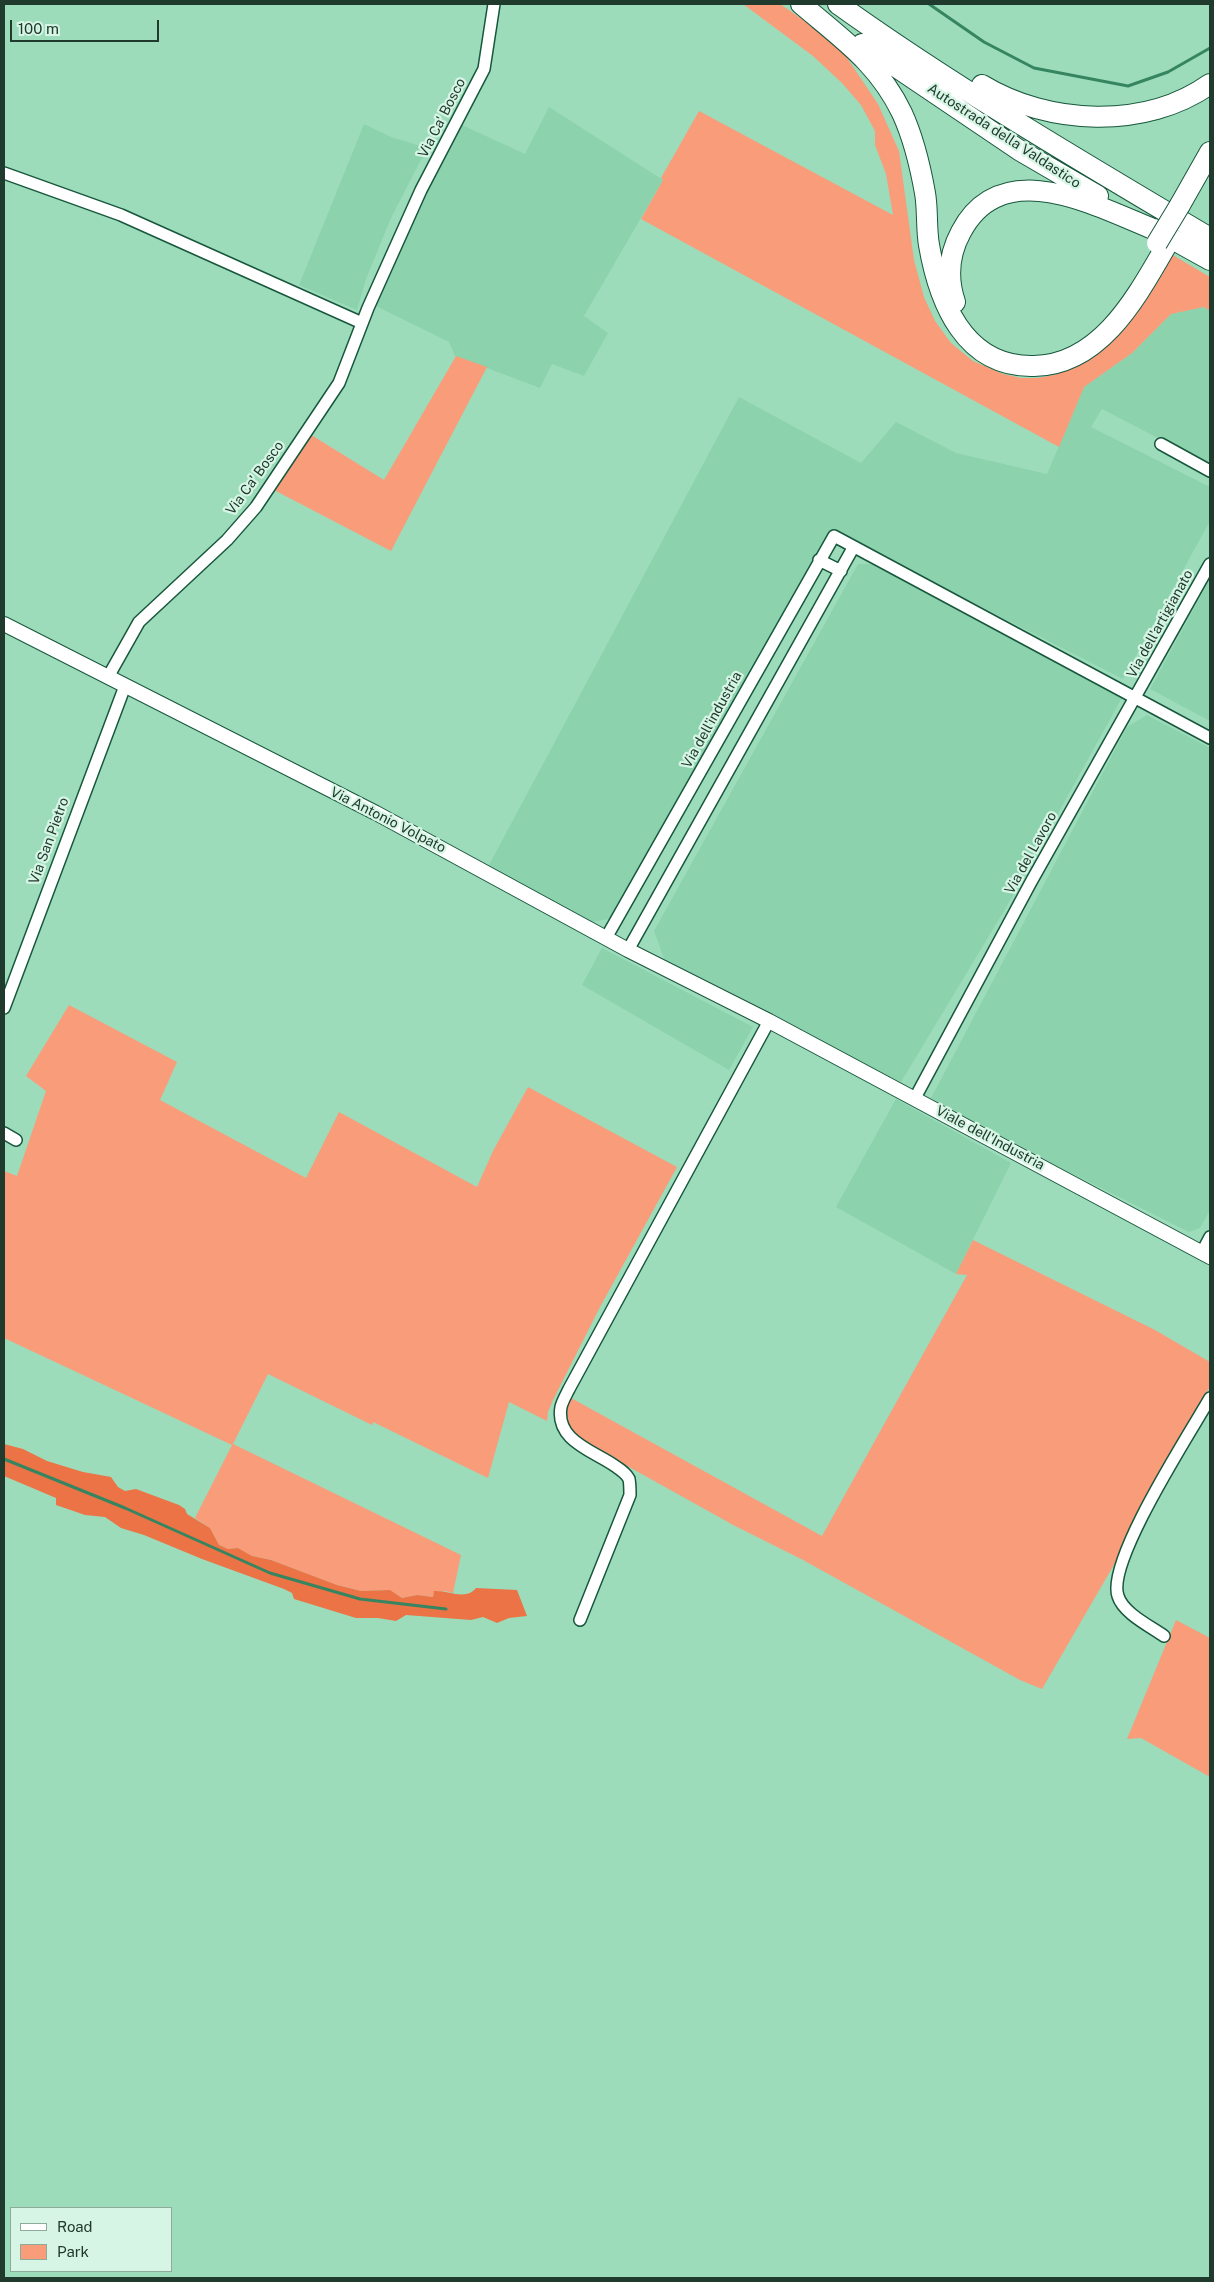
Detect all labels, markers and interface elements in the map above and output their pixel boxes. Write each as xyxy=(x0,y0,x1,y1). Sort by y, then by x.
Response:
scale bar xyxy=(12,10,161,42)
text: 100 m xyxy=(18,20,59,37)
street label: Via Ca' Bosco xyxy=(415,75,469,161)
street label: Autostrada della Valdastico xyxy=(924,80,1084,192)
street label: Via Ca' Bosco xyxy=(223,438,287,518)
street label: Via dell'artigianato xyxy=(1123,567,1197,681)
street label: Via dell'industria xyxy=(678,669,746,771)
street label: Via Antonio Volpato xyxy=(327,784,449,856)
street label: Via San Pietro xyxy=(25,795,73,887)
street label: Via del Lavoro xyxy=(1001,809,1061,897)
street label: Viale dell'Industria xyxy=(933,1102,1047,1174)
legend xyxy=(10,2207,172,2272)
text: Road xyxy=(57,2218,93,2235)
text: Park xyxy=(57,2243,89,2260)

